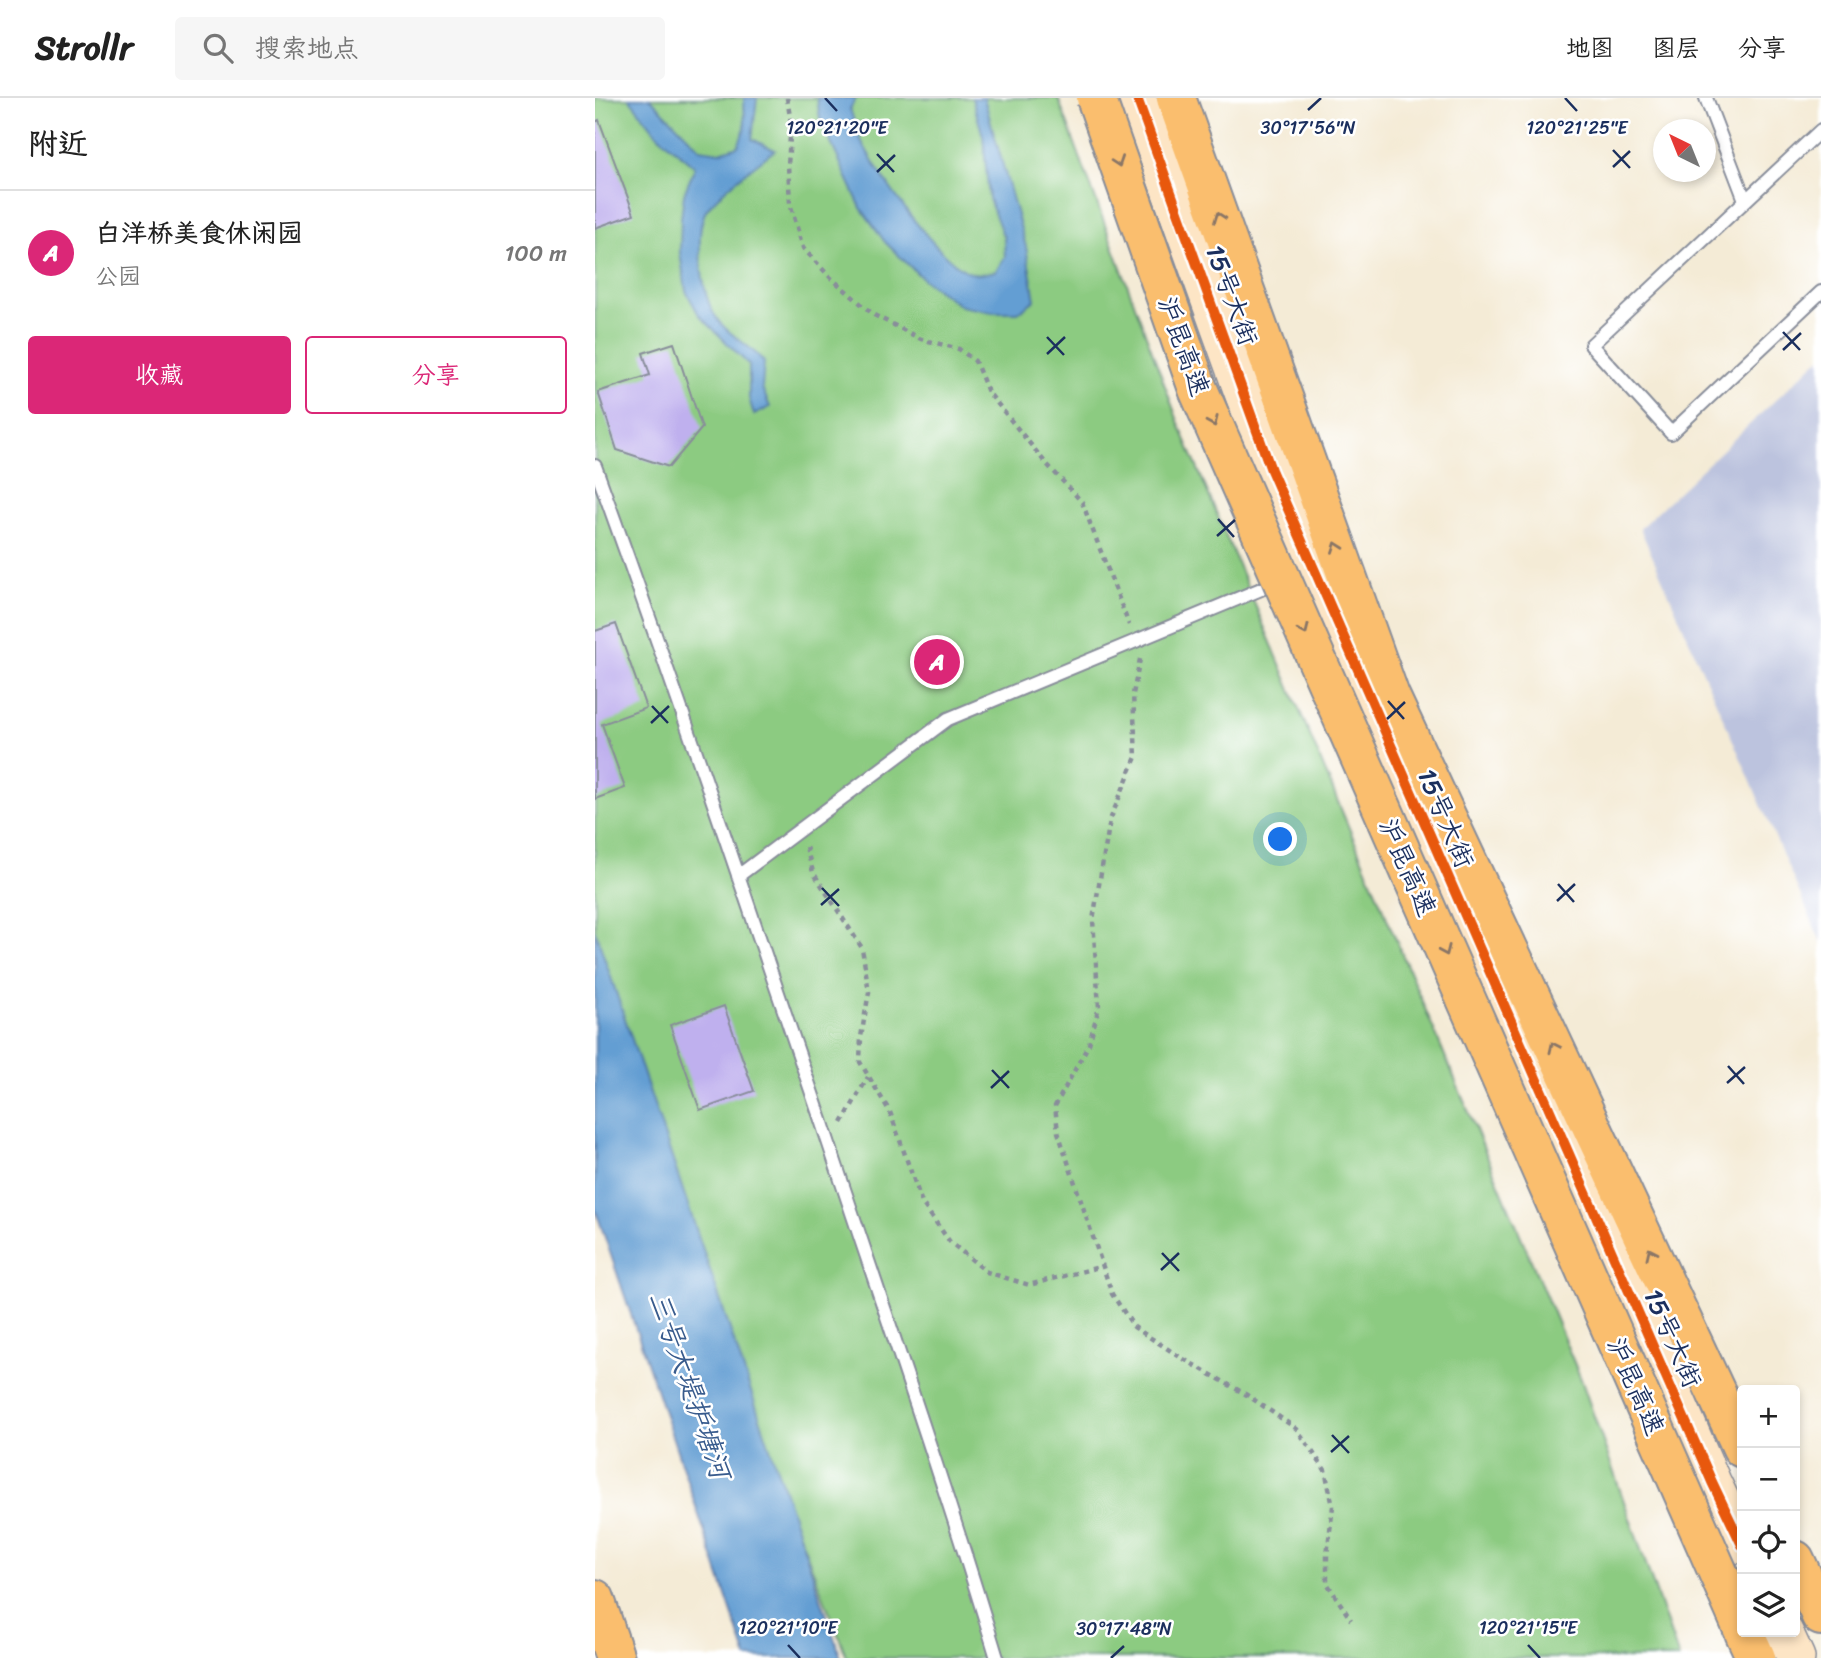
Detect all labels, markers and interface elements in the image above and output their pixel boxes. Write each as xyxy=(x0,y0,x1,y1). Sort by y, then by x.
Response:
search box xyxy=(175,17,665,80)
text: Strollr xyxy=(35,19,133,77)
text: 搜索地点 xyxy=(255,25,359,71)
text: 地图 xyxy=(1566,27,1614,69)
text: 图层 xyxy=(1652,27,1700,69)
text: 分享 xyxy=(1738,27,1786,69)
icon: search xyxy=(199,29,237,67)
text: 120°21'20"E xyxy=(786,112,889,144)
text: 30°17'56"N xyxy=(1261,112,1356,144)
text: 120°21'25"E xyxy=(1527,112,1628,144)
text: 附近 xyxy=(28,117,88,171)
north arrow xyxy=(1653,119,1716,182)
one-way arrow xyxy=(1110,156,1124,168)
text: 白洋桥美食休闲园 xyxy=(95,210,303,256)
one-way arrow xyxy=(1213,212,1227,224)
text: A xyxy=(43,233,59,274)
text: 100 m xyxy=(504,233,567,274)
street label: 15号大街 xyxy=(1192,238,1272,352)
text: 公园 xyxy=(95,256,141,297)
street label: 沪昆高速 xyxy=(1145,289,1223,403)
button: 收藏 xyxy=(28,336,291,414)
button: 分享 xyxy=(305,336,567,414)
one-way arrow xyxy=(1204,415,1218,427)
one-way arrow xyxy=(1331,541,1345,553)
one-way arrow xyxy=(1296,623,1310,636)
pin: A xyxy=(914,636,960,688)
street label: 15号大街 xyxy=(1404,761,1488,875)
street label: 沪昆高速 xyxy=(1366,810,1450,924)
your location xyxy=(1263,822,1297,856)
one-way arrow xyxy=(1437,944,1451,956)
one-way arrow xyxy=(1549,1042,1563,1054)
one-way arrow xyxy=(1645,1248,1659,1260)
street label: 15号大街 xyxy=(1631,1281,1715,1395)
water label: 三号大堤护塘河 xyxy=(635,1284,746,1489)
street label: 沪昆高速 xyxy=(1594,1329,1678,1443)
map controls xyxy=(1737,1385,1800,1637)
button: + xyxy=(1737,1385,1800,1448)
button: − xyxy=(1737,1448,1800,1511)
button: locate xyxy=(1737,1511,1800,1574)
button: layers xyxy=(1737,1574,1800,1637)
text: 120°21'10"E xyxy=(739,1612,838,1644)
text: 120°21'15"E xyxy=(1479,1612,1578,1644)
text: 30°17'48"N xyxy=(1076,1613,1172,1645)

